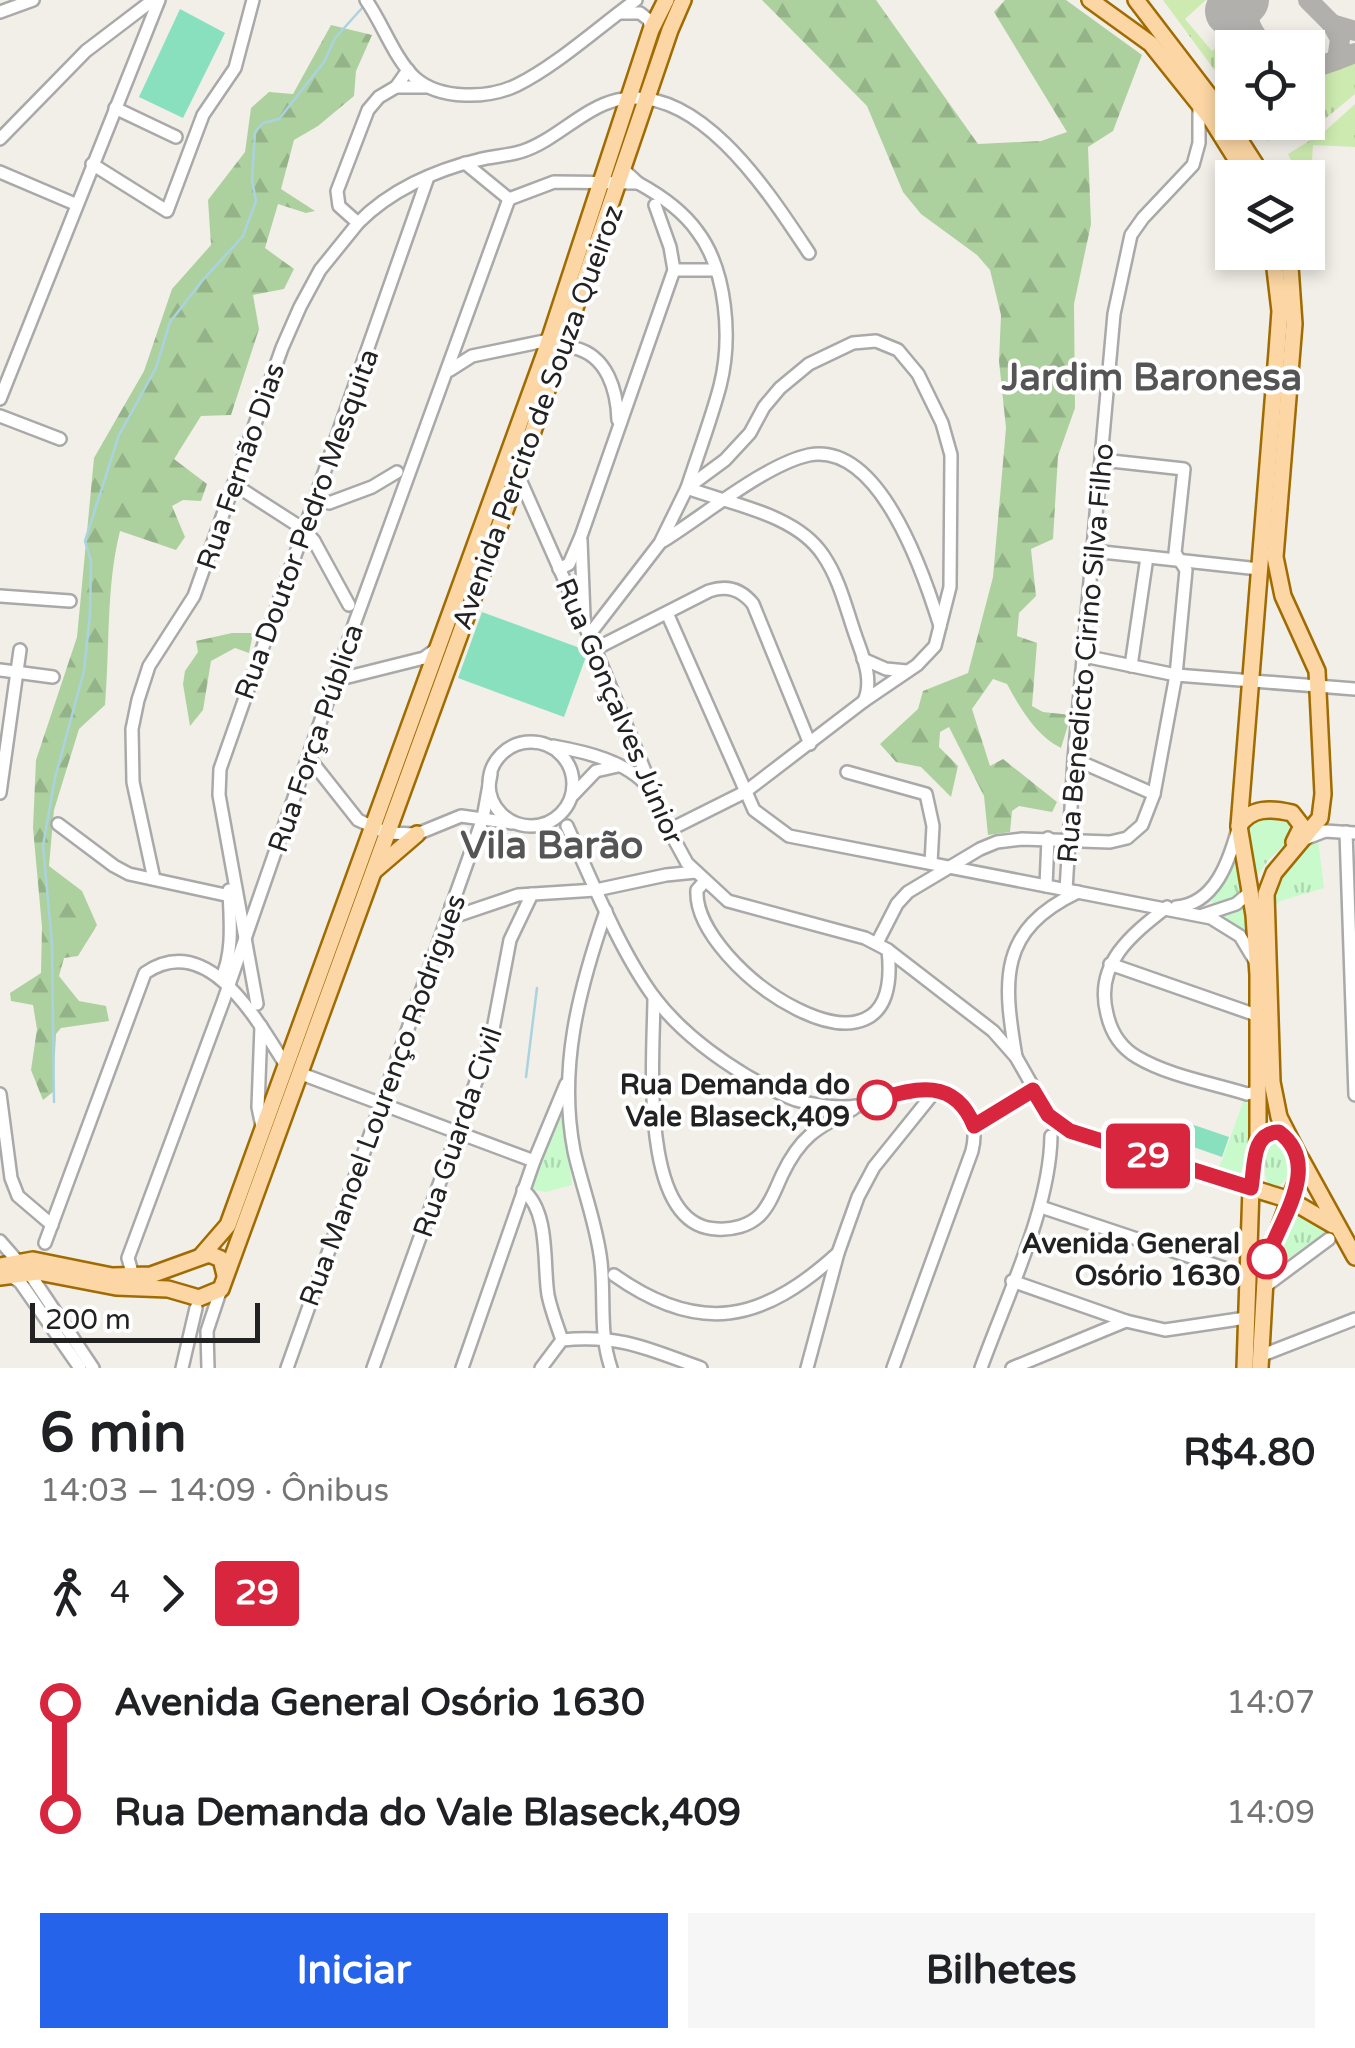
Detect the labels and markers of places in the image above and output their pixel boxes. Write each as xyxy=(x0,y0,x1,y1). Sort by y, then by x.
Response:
place label: Rua Demanda do Vale Blaseck,409 xyxy=(620,1068,850,1134)
marker: Rua Demanda do Vale Blaseck,409 xyxy=(858,1081,896,1119)
place label: Avenida General Osório 1630 xyxy=(1022,1227,1240,1293)
marker: Avenida General Osório 1630 xyxy=(1248,1240,1286,1278)

